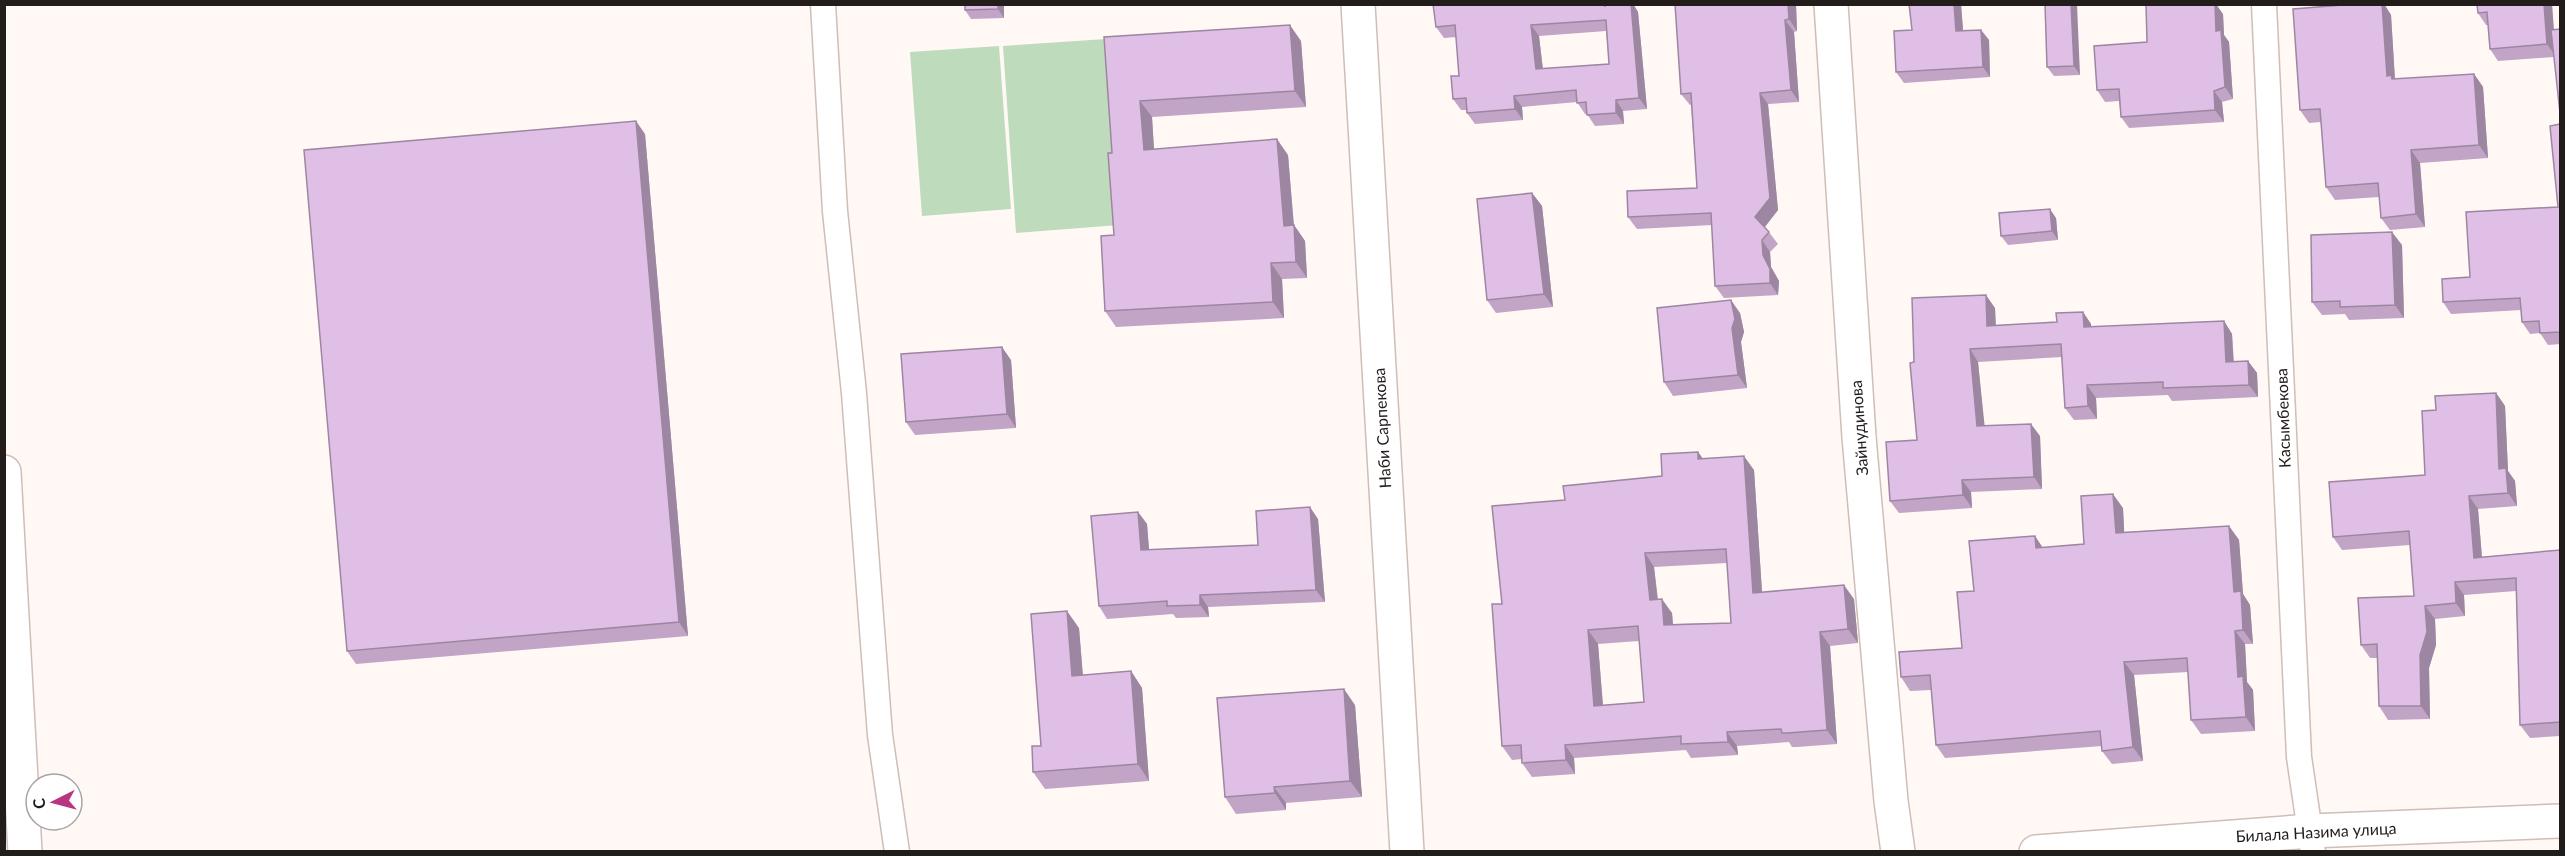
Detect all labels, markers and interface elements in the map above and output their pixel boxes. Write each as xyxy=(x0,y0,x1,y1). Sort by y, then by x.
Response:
street label: Наби Сарпекова xyxy=(1369,367,1394,489)
street label: Касымбекова xyxy=(2271,368,2294,468)
street label: Зайнудинова xyxy=(1846,380,1871,476)
north arrow xyxy=(24,772,84,832)
text: С xyxy=(29,797,49,810)
street label: Билала Назима улица xyxy=(2235,818,2397,845)

